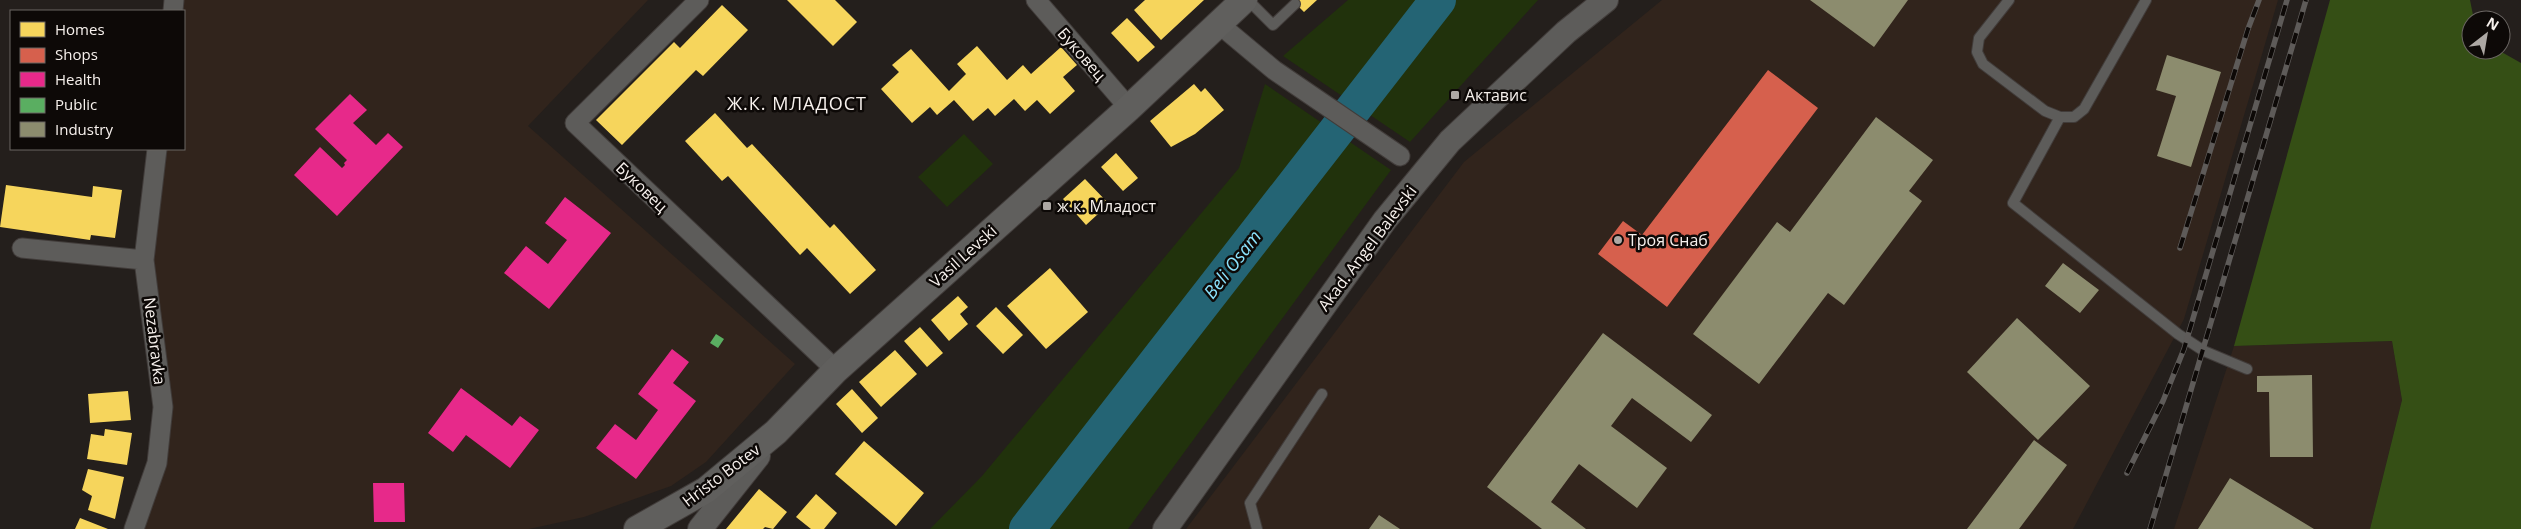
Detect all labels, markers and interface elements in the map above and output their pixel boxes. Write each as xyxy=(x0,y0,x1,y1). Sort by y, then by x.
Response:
legend xyxy=(10,10,185,150)
north arrow xyxy=(2461,10,2511,60)
text: N xyxy=(2483,12,2503,35)
text: Homes xyxy=(55,19,105,39)
street label: Буковец xyxy=(1053,23,1111,85)
text: Shops xyxy=(55,44,98,64)
text: Health xyxy=(55,69,101,89)
place label: Актавис xyxy=(1465,84,1527,106)
marker: Актавис xyxy=(1449,89,1461,101)
district label: Ж.К. МЛАДОСТ xyxy=(727,91,867,115)
text: Public xyxy=(55,94,97,114)
text: Industry xyxy=(55,119,113,139)
street label: Буковец xyxy=(611,157,673,217)
street label: Akad. Angel Balevski xyxy=(1313,181,1421,315)
place label: ж.к. Младост xyxy=(1057,195,1157,217)
marker: ж.к. Младост xyxy=(1041,200,1053,212)
street label: Vasil Levski xyxy=(925,220,1001,292)
water label: Beli Osam xyxy=(1198,225,1266,303)
place label: Троя Снаб xyxy=(1628,229,1708,251)
marker: Троя Снаб xyxy=(1612,234,1624,246)
street label: Nezabravka xyxy=(139,296,171,386)
street label: Hristo Botev xyxy=(678,438,764,512)

